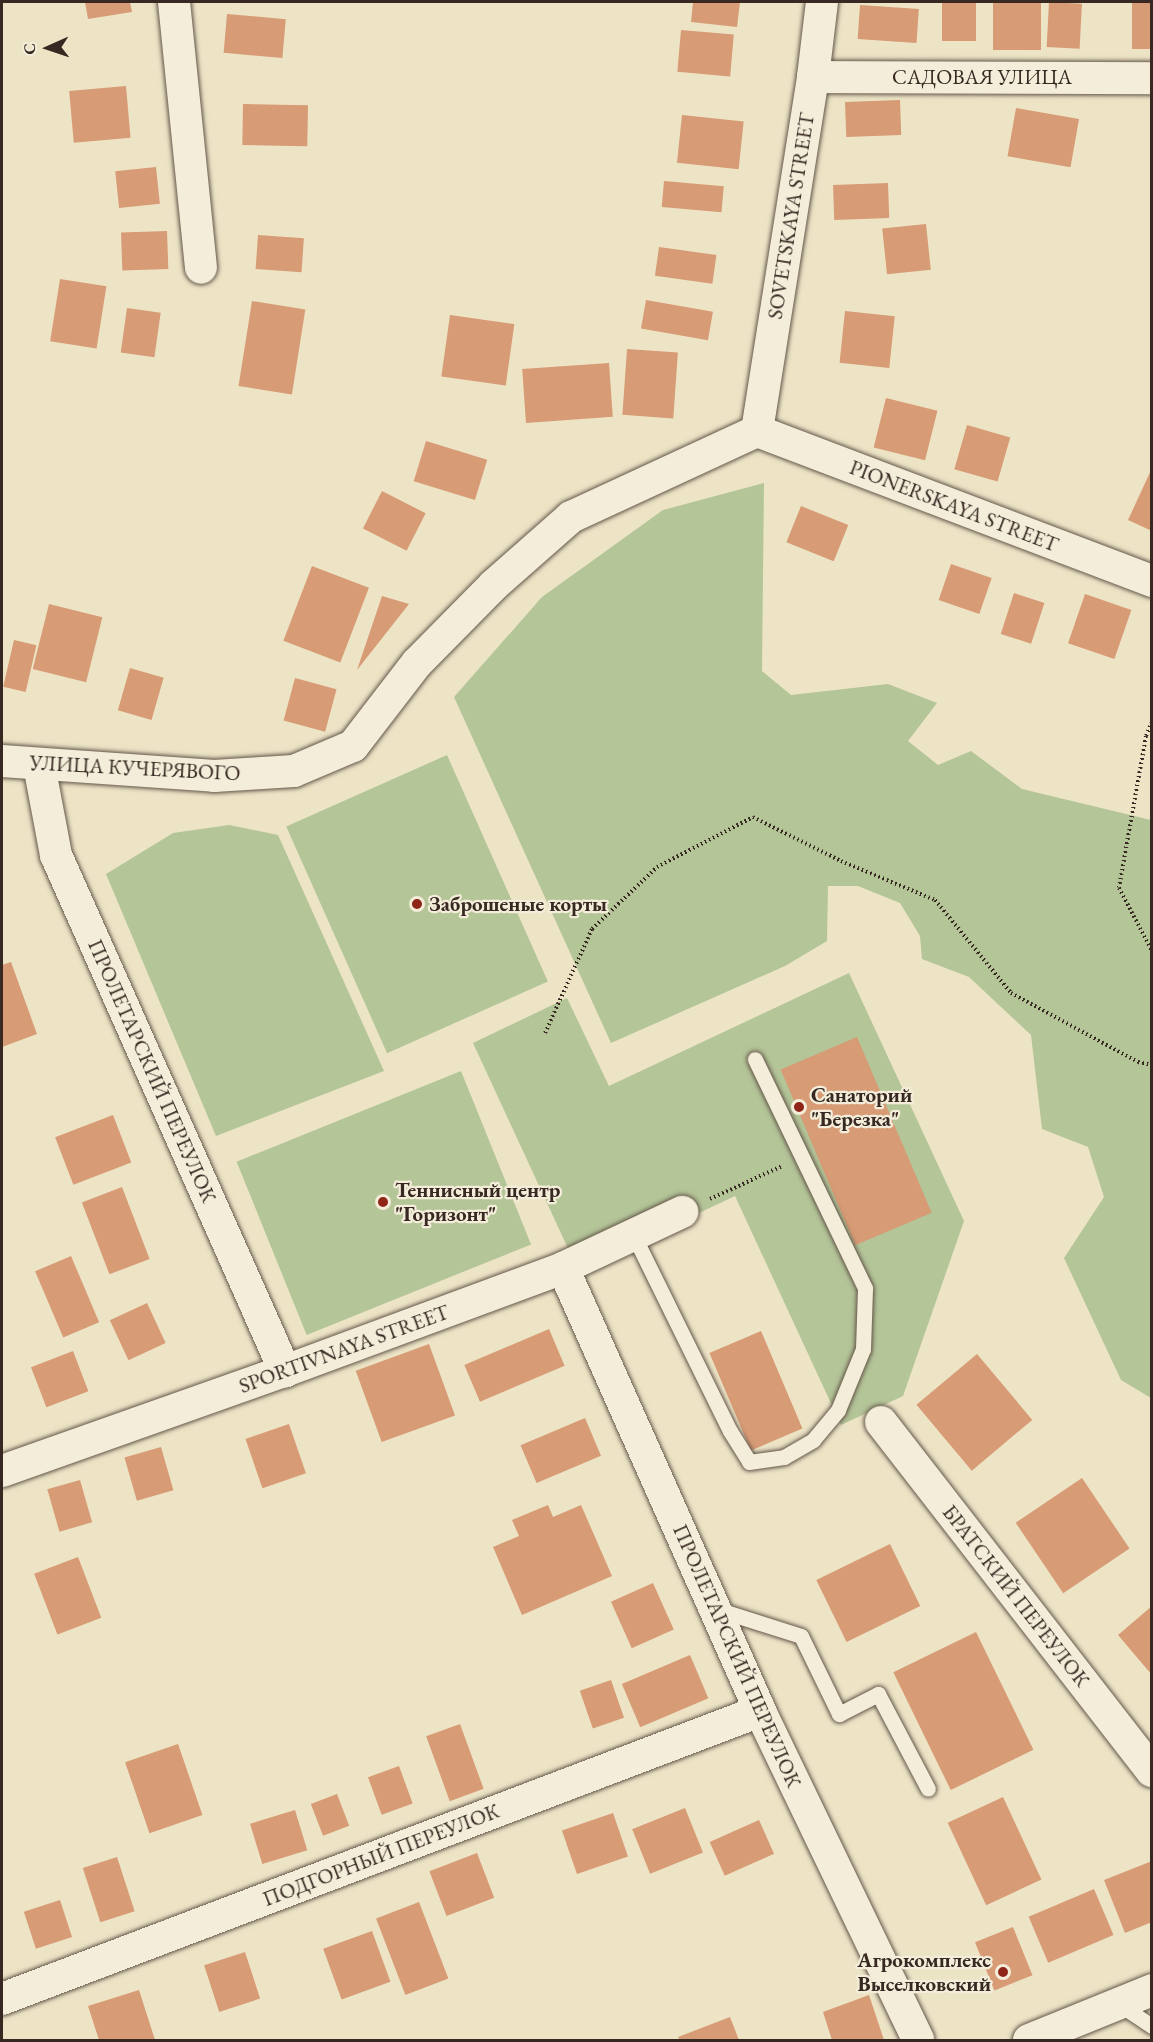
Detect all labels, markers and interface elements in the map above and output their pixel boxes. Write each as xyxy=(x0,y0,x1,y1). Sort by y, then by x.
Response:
north arrow xyxy=(18,18,78,78)
text: С xyxy=(19,43,40,55)
street label: САДОВАЯ УЛИЦА xyxy=(892,64,1072,90)
street label: SOVETSKAYA STREET xyxy=(762,111,820,321)
street label: PIONERSKAYA STREET xyxy=(846,455,1062,557)
street label: УЛИЦА КУЧЕРЯВОГО xyxy=(29,750,241,786)
place label: Заброшеные корты xyxy=(429,891,607,917)
marker: Заброшеные корты xyxy=(410,897,424,911)
street label: ПРОЛЕТАРСКИЙ ПЕРЕУЛОК xyxy=(82,935,222,1207)
place label: Санаторий "Березка" xyxy=(811,1082,912,1132)
marker: Санаторий "Березка" xyxy=(792,1100,806,1114)
place label: Теннисный центр "Горизонт" xyxy=(395,1177,560,1227)
marker: Теннисный центр "Горизонт" xyxy=(376,1195,390,1209)
street label: SPORTIVNAYA STREET xyxy=(236,1299,452,1399)
street label: БРАТСКИЙ ПЕРЕУЛОК xyxy=(937,1500,1095,1692)
street label: ПРОЛЕТАРСКИЙ ПЕРЕУЛОК xyxy=(667,1520,807,1792)
street label: ПОДГОРНЫЙ ПЕРЕУЛОК xyxy=(259,1798,503,1912)
place label: Агрокомплекс Выселковский xyxy=(857,1947,991,1997)
marker: Агрокомплекс Выселковский xyxy=(996,1965,1010,1979)

